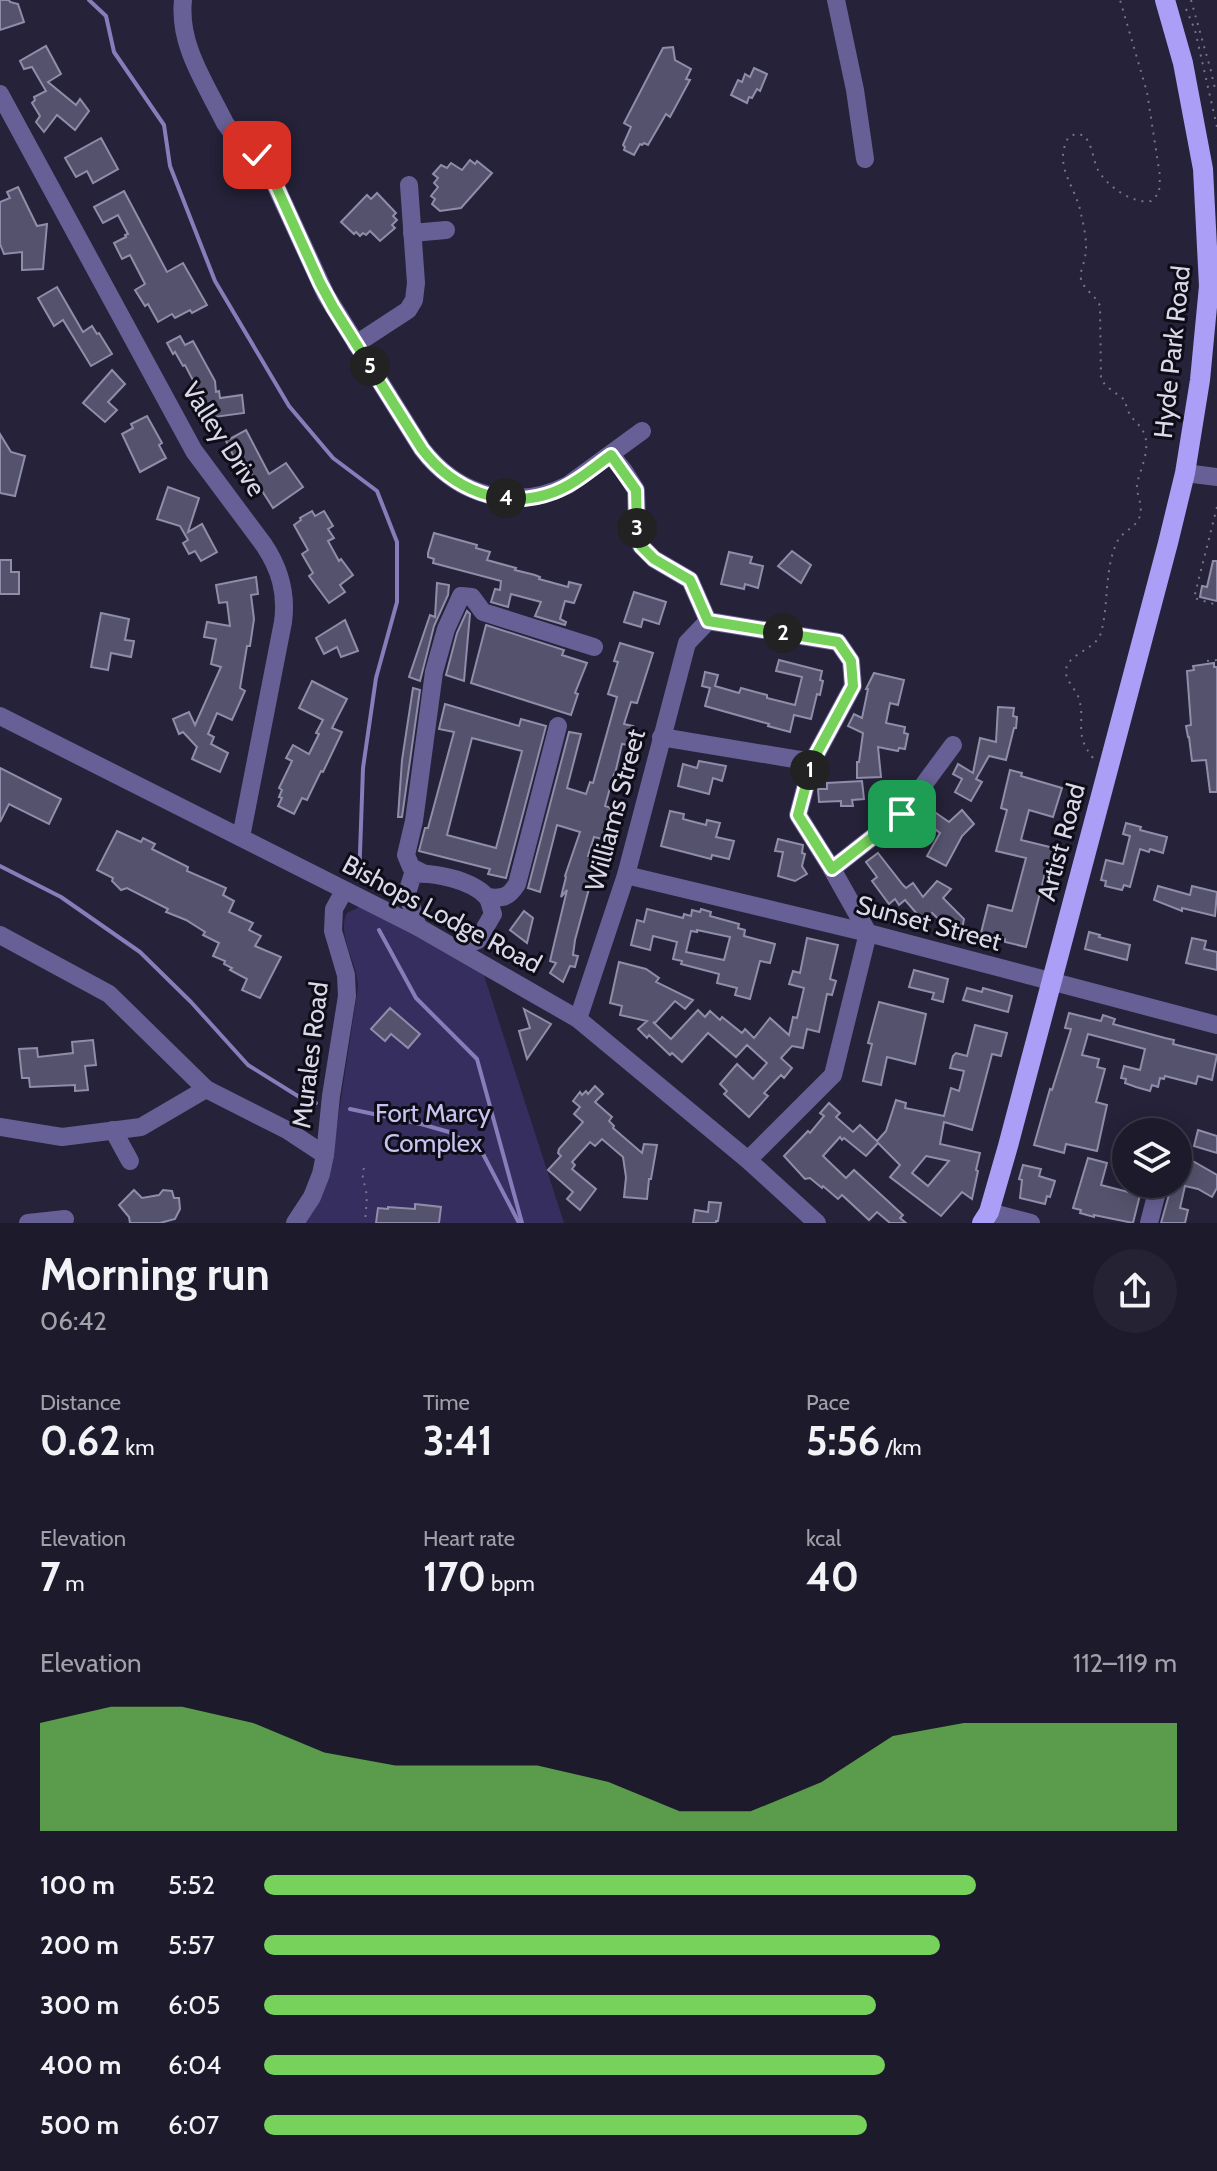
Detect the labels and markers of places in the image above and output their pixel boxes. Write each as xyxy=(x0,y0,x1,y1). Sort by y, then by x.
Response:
pin xyxy=(223,121,291,189)
pin: 5 xyxy=(350,346,390,386)
pin: 4 xyxy=(486,478,526,518)
pin: 3 xyxy=(617,508,657,548)
pin: 2 xyxy=(763,613,803,653)
pin: 1 xyxy=(790,750,830,790)
pin xyxy=(868,780,936,848)

